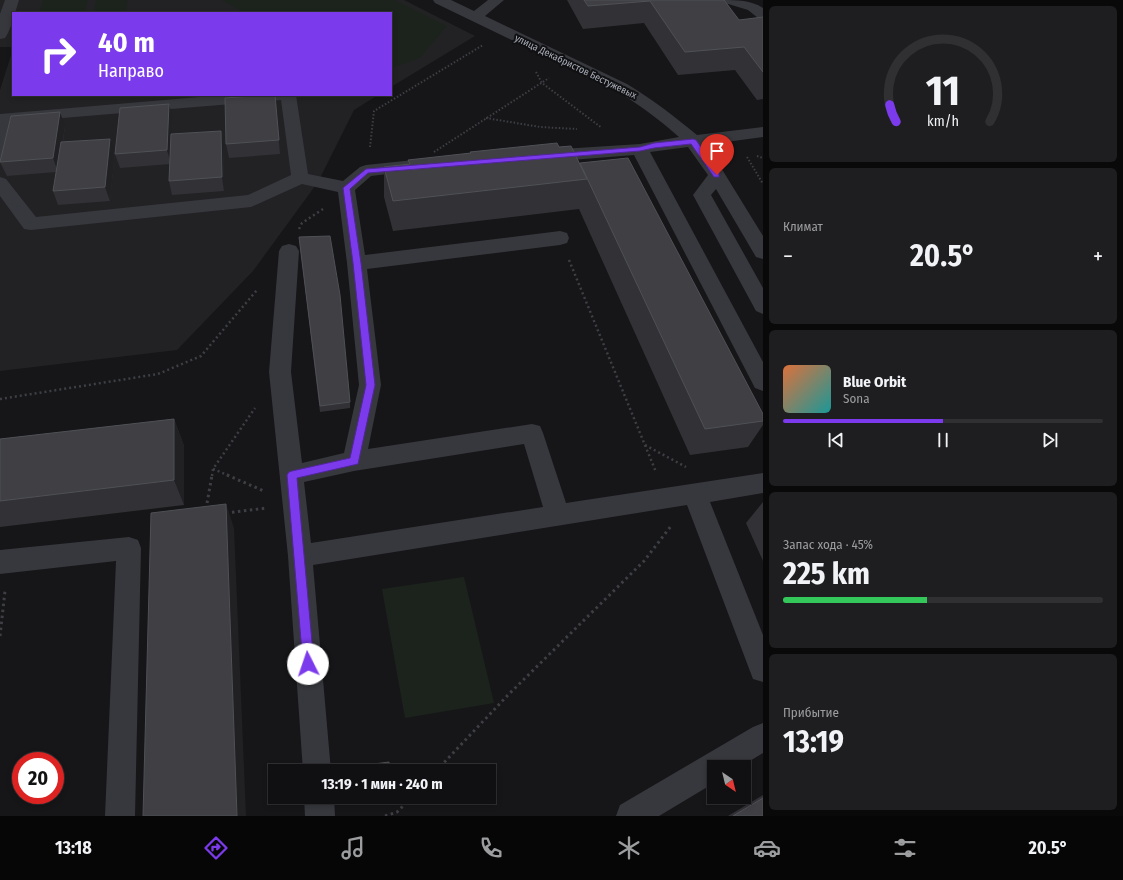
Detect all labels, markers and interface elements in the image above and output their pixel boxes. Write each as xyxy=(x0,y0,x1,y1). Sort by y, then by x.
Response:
text: 40 m xyxy=(98,26,155,59)
icon: right xyxy=(32,28,84,80)
street label: улица Декабристов Бестужевых xyxy=(513,32,639,102)
text: Направо xyxy=(98,60,164,82)
text: 11 xyxy=(926,66,960,116)
text: km/h xyxy=(927,113,959,130)
pin xyxy=(700,134,734,175)
icon: arrive xyxy=(706,140,728,162)
text: Климат xyxy=(783,219,823,234)
text: 20.5° xyxy=(910,238,976,274)
text: − xyxy=(783,243,793,270)
text: + xyxy=(1093,243,1103,270)
text: Blue Orbit xyxy=(843,373,906,391)
text: Sona xyxy=(843,391,870,406)
icon: previous xyxy=(825,429,847,451)
icon: pause xyxy=(932,429,954,451)
icon: next xyxy=(1039,429,1061,451)
text: Запас хода · 45% xyxy=(783,537,873,552)
text: 225 km xyxy=(783,556,870,592)
position arrow xyxy=(287,643,329,685)
text: Прибытие xyxy=(783,705,839,720)
text: 13:19 xyxy=(783,724,844,760)
speed limit sign: 20 xyxy=(12,752,64,804)
north arrow xyxy=(707,760,751,804)
map controls xyxy=(707,760,751,804)
text: 13:19 · 1 мин · 240 m xyxy=(321,775,443,793)
icon: directions xyxy=(202,834,230,862)
icon: music xyxy=(339,834,367,862)
icon: phone xyxy=(477,834,505,862)
icon: climate xyxy=(615,834,643,862)
icon: car xyxy=(753,834,781,862)
icon: filters xyxy=(891,834,919,862)
text: 13:18 xyxy=(55,837,92,859)
text: 20.5° xyxy=(1028,837,1068,859)

